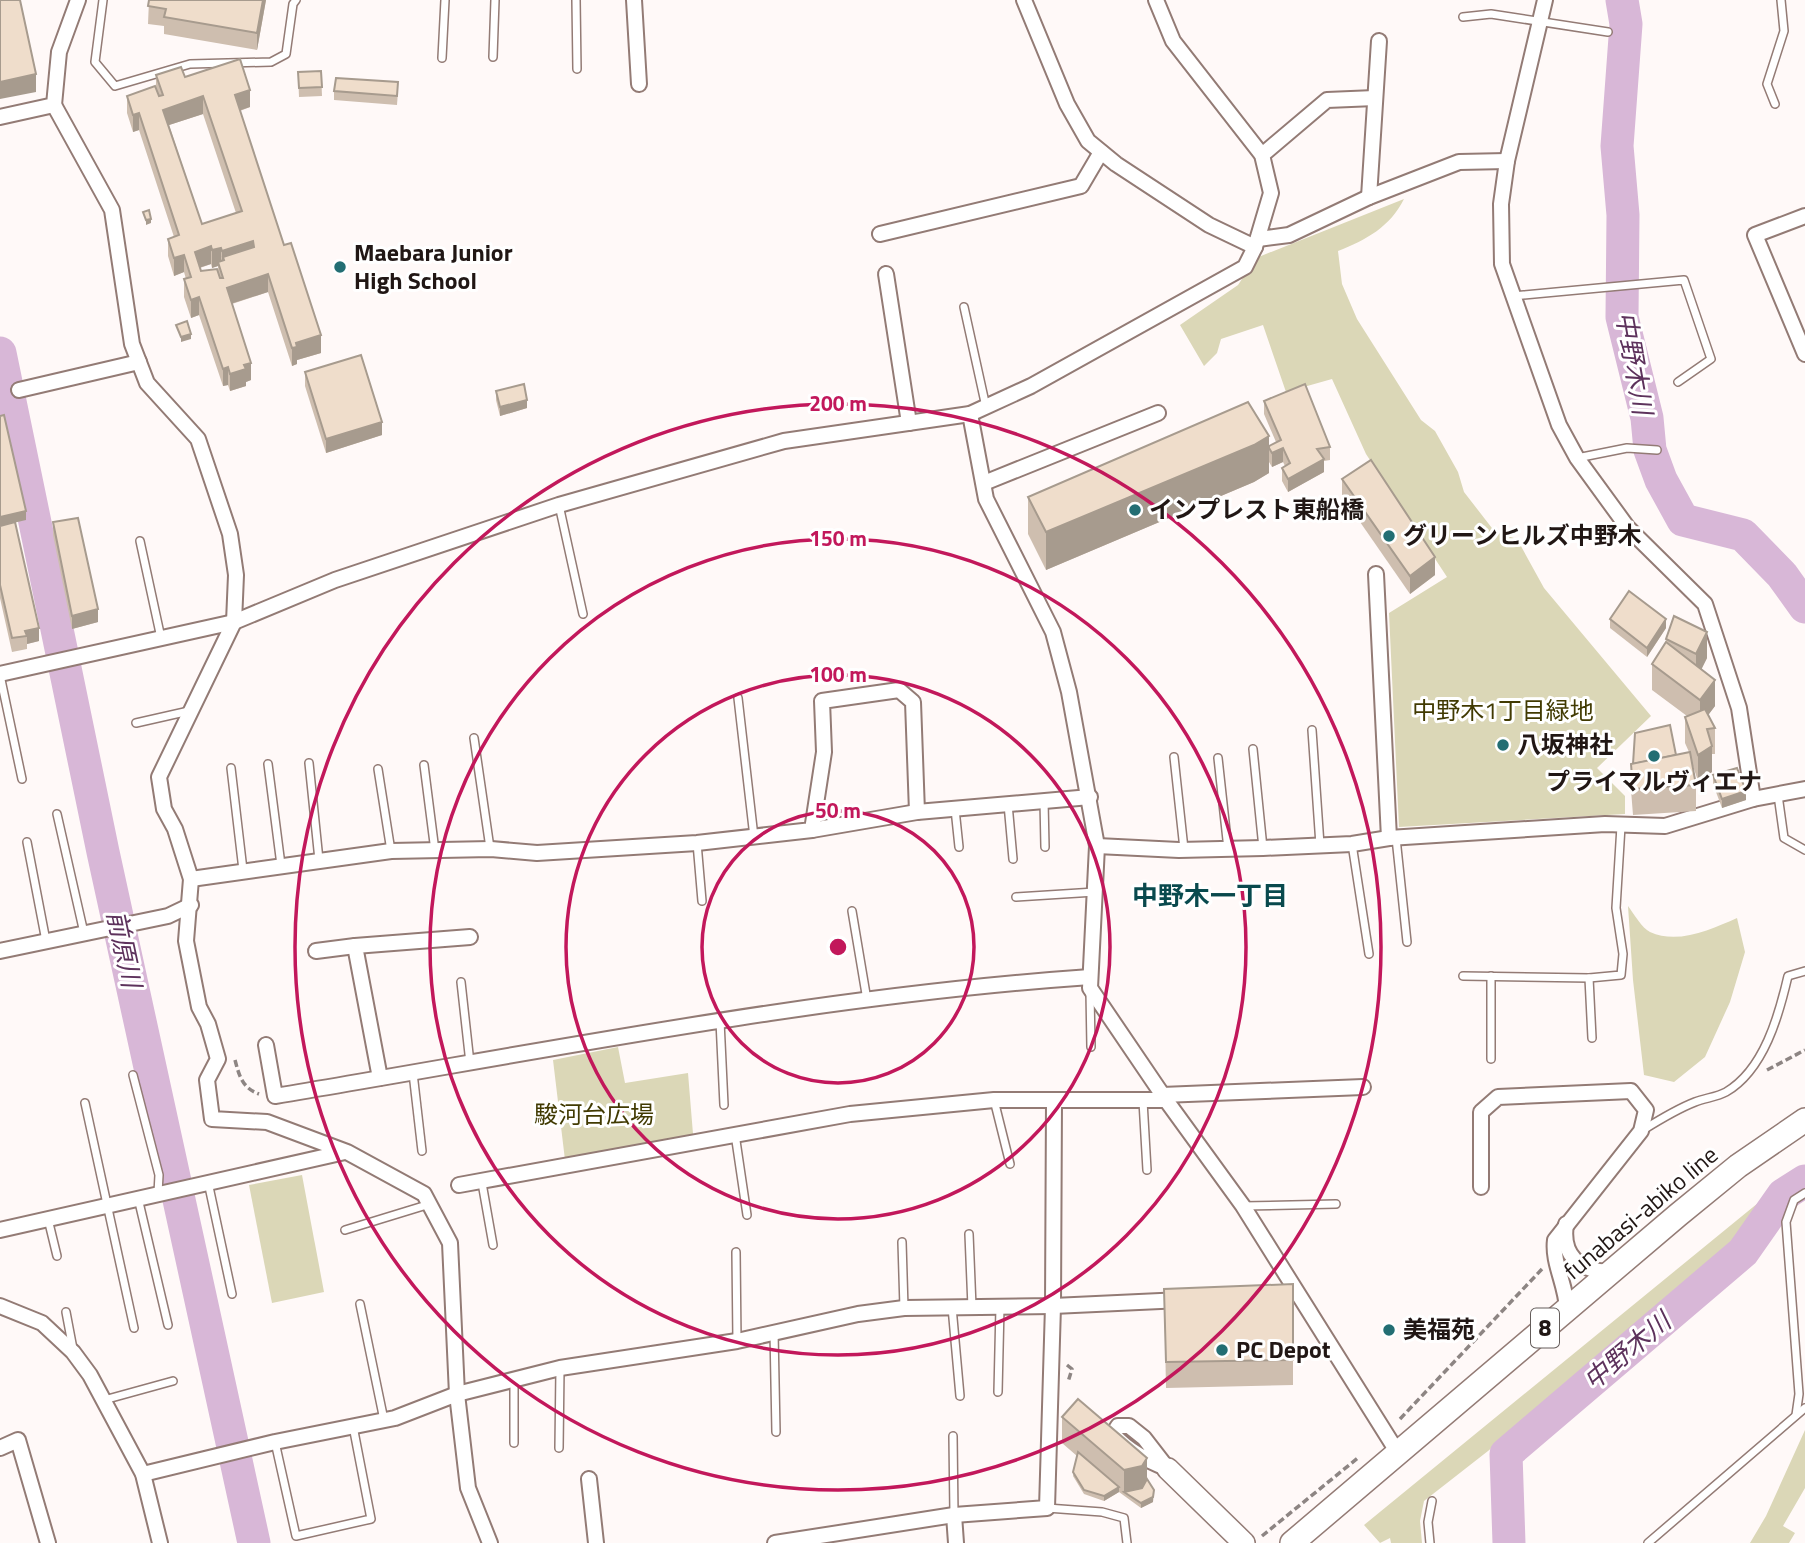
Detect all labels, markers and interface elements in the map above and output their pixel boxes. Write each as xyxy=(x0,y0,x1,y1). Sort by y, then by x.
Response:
place label: Maebara Junior High School xyxy=(354,234,513,298)
marker: Maebara Junior High School xyxy=(332,259,348,275)
water label: 中野木川 xyxy=(1606,308,1663,420)
text: 200 m xyxy=(809,387,867,419)
place label: インプレスト東船橋 xyxy=(1149,491,1364,527)
marker: インプレスト東船橋 xyxy=(1127,502,1143,518)
place label: グリーンヒルズ中野木 xyxy=(1403,517,1642,553)
text: 150 m xyxy=(809,522,867,554)
marker: グリーンヒルズ中野木 xyxy=(1381,528,1397,544)
text: 100 m xyxy=(809,658,867,690)
park label: 中野木1丁目緑地 xyxy=(1412,692,1594,728)
place label: 八坂神社 xyxy=(1517,726,1613,762)
marker: 八坂神社 xyxy=(1495,737,1511,753)
marker: プライマルヴィエナ xyxy=(1646,748,1662,764)
place label: プライマルヴィエナ xyxy=(1546,763,1762,799)
text: 50 m xyxy=(815,794,861,826)
district label: 中野木一丁目 xyxy=(1132,876,1288,915)
water label: 前原川 xyxy=(97,907,152,994)
centre of rings xyxy=(826,935,850,959)
park label: 駿河台広場 xyxy=(534,1096,654,1132)
street label: funabasi-abiko line xyxy=(1555,1137,1725,1288)
water label: 中野木川 xyxy=(1574,1300,1681,1399)
road number: 8 xyxy=(1531,1308,1559,1348)
place label: 美福苑 xyxy=(1403,1311,1475,1347)
marker: 美福苑 xyxy=(1381,1322,1397,1338)
place label: PC Depot xyxy=(1236,1331,1331,1367)
marker: PC Depot xyxy=(1214,1342,1230,1358)

